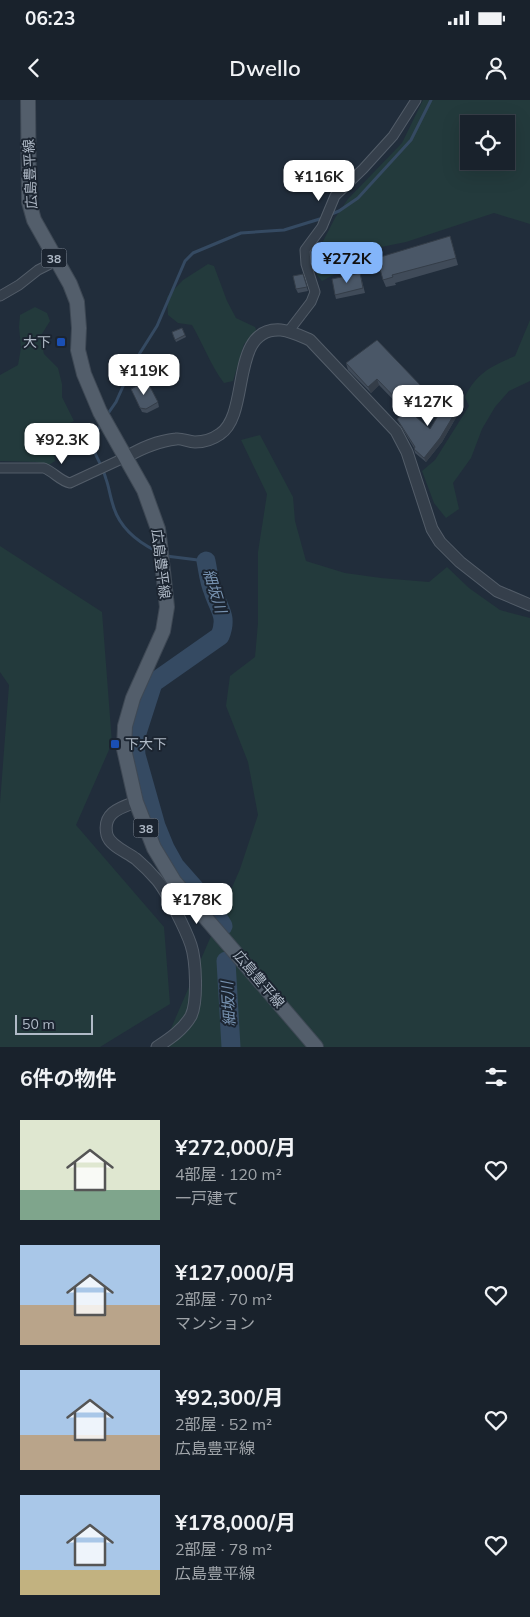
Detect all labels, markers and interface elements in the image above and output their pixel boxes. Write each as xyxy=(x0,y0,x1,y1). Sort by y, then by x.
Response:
text: 06:23 xyxy=(25,6,75,30)
icon: back xyxy=(20,54,48,82)
text: Dwello xyxy=(229,54,301,82)
icon: person xyxy=(482,54,510,82)
map controls xyxy=(460,115,515,170)
button: locate xyxy=(460,115,515,170)
street label: 広島豊平線 xyxy=(19,139,41,209)
pin: ¥116K xyxy=(284,159,354,202)
text: ¥116K xyxy=(294,166,344,186)
pin: ¥272K xyxy=(312,242,382,284)
road number: 38 xyxy=(42,248,66,268)
text: ¥272K xyxy=(322,248,372,268)
place label: 大下 xyxy=(23,333,51,351)
marker: 大下 xyxy=(55,336,67,348)
pin: ¥119K xyxy=(109,354,179,396)
text: ¥119K xyxy=(119,360,169,380)
pin: ¥127K xyxy=(393,384,463,427)
text: ¥127K xyxy=(403,391,453,411)
pin: ¥92.3K xyxy=(21,422,103,465)
text: ¥92.3K xyxy=(35,429,89,449)
street label: 広島豊平線 xyxy=(148,528,174,600)
water label: 細坂川 xyxy=(199,567,231,617)
place label: 下大下 xyxy=(125,735,167,753)
marker: 下大下 xyxy=(109,738,121,750)
road number: 38 xyxy=(134,818,158,838)
pin: ¥178K xyxy=(162,882,232,925)
text: ¥178K xyxy=(172,889,222,909)
street label: 広島豊平線 xyxy=(230,946,288,1012)
water label: 細坂川 xyxy=(217,979,239,1027)
scale bar xyxy=(15,1012,92,1035)
text: 50 m xyxy=(22,1015,55,1033)
icon: filters xyxy=(482,1063,510,1091)
text: 6件の物件 xyxy=(20,1065,117,1091)
text: ¥272,000/月 xyxy=(175,1134,296,1160)
icon: home xyxy=(60,1140,120,1200)
icon: heart xyxy=(482,1156,510,1184)
text: 4部屋 · 120 m² xyxy=(175,1164,282,1184)
text: 一戸建て xyxy=(175,1188,239,1208)
text: ¥127,000/月 xyxy=(175,1259,296,1285)
icon: home xyxy=(60,1265,120,1325)
icon: heart xyxy=(482,1281,510,1309)
text: 2部屋 · 70 m² xyxy=(175,1289,272,1309)
text: マンション xyxy=(175,1313,255,1333)
text: ¥92,300/月 xyxy=(175,1384,283,1410)
icon: home xyxy=(60,1390,120,1450)
icon: heart xyxy=(482,1406,510,1434)
text: 2部屋 · 52 m² xyxy=(175,1414,272,1434)
text: 広島豊平線 xyxy=(175,1438,255,1458)
text: ¥178,000/月 xyxy=(175,1509,296,1535)
icon: home xyxy=(60,1515,120,1575)
icon: heart xyxy=(482,1531,510,1559)
text: 2部屋 · 78 m² xyxy=(175,1539,272,1559)
text: 広島豊平線 xyxy=(175,1563,255,1583)

